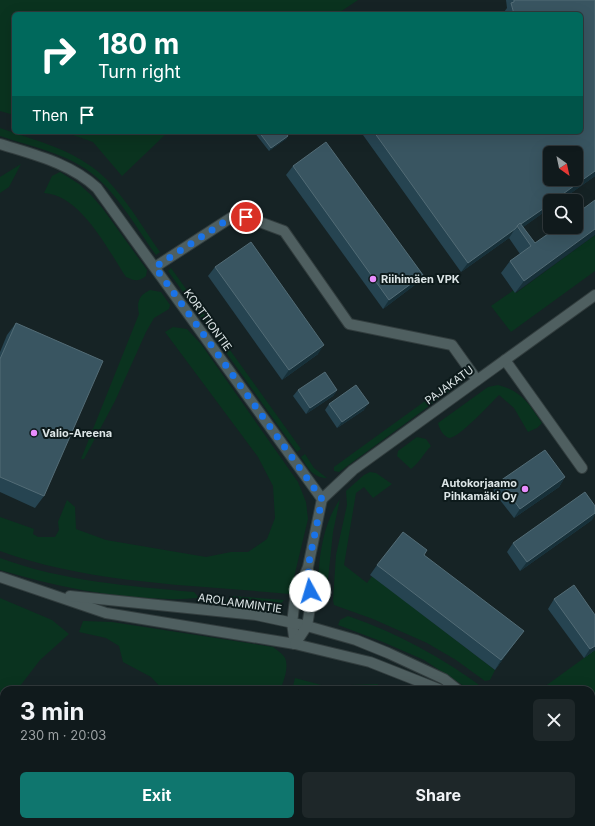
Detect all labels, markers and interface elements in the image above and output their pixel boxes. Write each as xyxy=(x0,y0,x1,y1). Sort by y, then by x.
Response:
text: 180 m xyxy=(98,27,179,61)
icon: right xyxy=(32,28,84,80)
text: Turn right xyxy=(98,61,181,82)
icon: arrive xyxy=(76,104,98,126)
text: Then xyxy=(32,106,68,125)
north arrow xyxy=(543,146,583,186)
map controls xyxy=(543,146,583,234)
button: search xyxy=(543,194,583,234)
pin xyxy=(229,200,263,234)
icon: arrive xyxy=(235,206,257,228)
place label: Riihimäen VPK xyxy=(381,272,460,286)
marker: Riihimäen VPK xyxy=(368,274,378,284)
street label: KORTTIONTIE xyxy=(181,286,235,354)
street label: PAJAKATU xyxy=(422,363,476,407)
place label: Valio-Areena xyxy=(42,426,112,440)
marker: Valio-Areena xyxy=(29,428,39,438)
place label: Autokorjaamo Pihkamäki Oy xyxy=(441,476,517,503)
marker: Autokorjaamo Pihkamäki Oy xyxy=(520,484,530,494)
position arrow xyxy=(289,570,331,612)
street label: AROLAMMINTIE xyxy=(197,590,283,616)
text: 3 min xyxy=(20,697,85,726)
button: close xyxy=(533,699,575,741)
text: 230 m · 20:03 xyxy=(20,727,106,743)
button: Exit xyxy=(20,772,294,818)
button: Share xyxy=(302,772,575,818)

